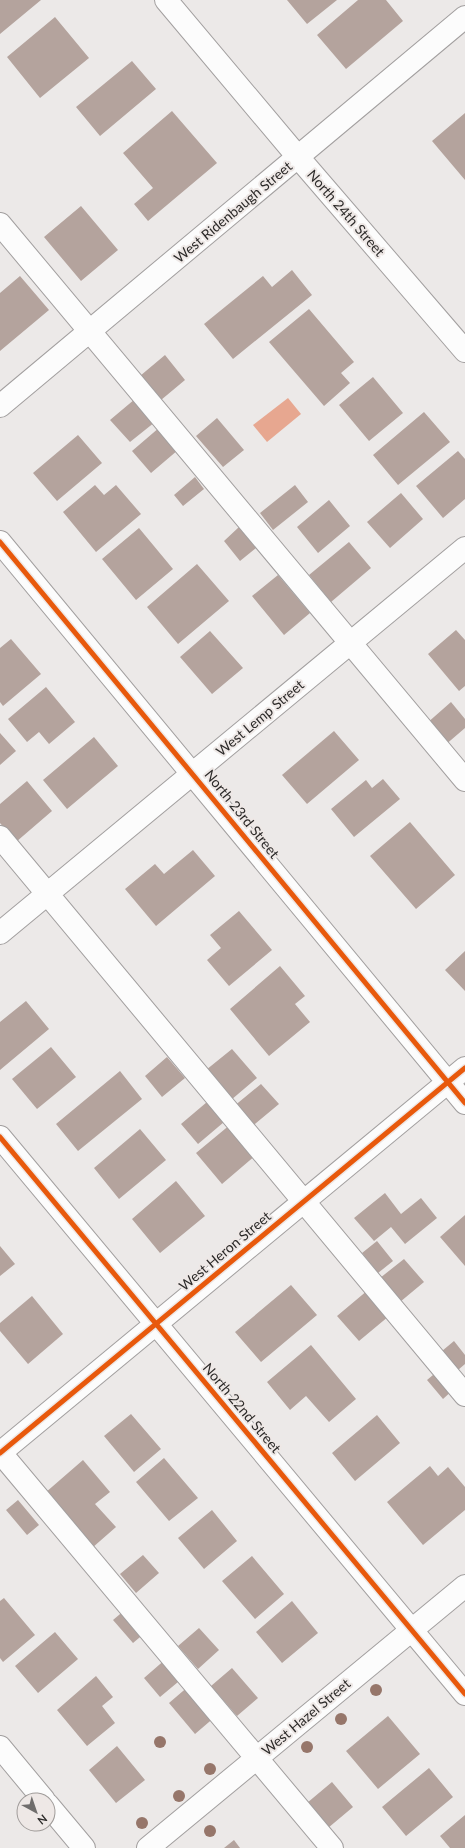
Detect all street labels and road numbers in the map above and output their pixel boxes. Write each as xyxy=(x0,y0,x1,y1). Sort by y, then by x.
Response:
street label: West Ridenbaugh Street xyxy=(170,157,295,266)
street label: North 24th Street xyxy=(304,166,389,260)
street label: West Lemp Street xyxy=(212,676,307,759)
street label: North 23rd Street xyxy=(201,766,283,861)
street label: West Heron Street xyxy=(175,1207,274,1294)
street label: North 22nd Street xyxy=(200,1359,285,1456)
street label: West Hazel Street xyxy=(258,1675,353,1759)

